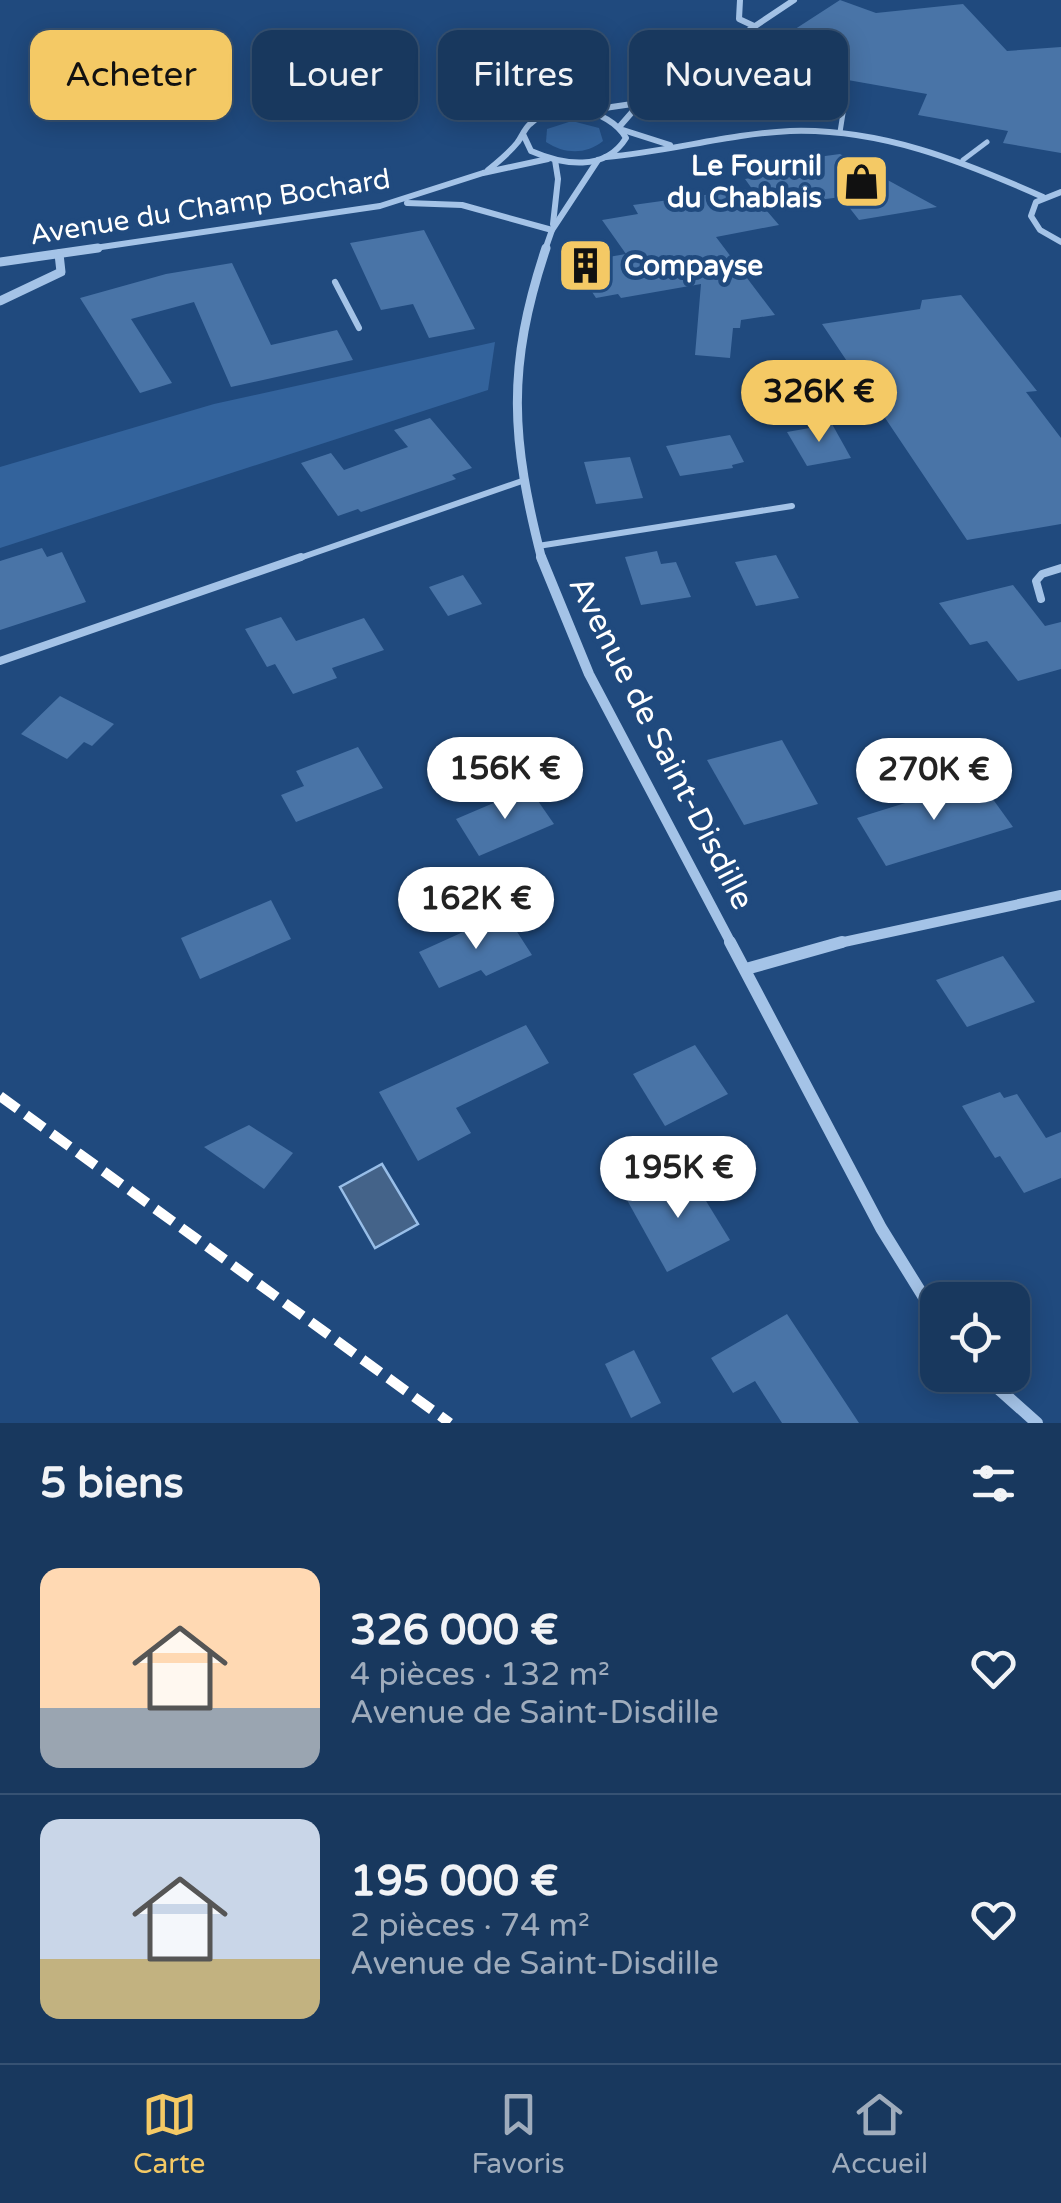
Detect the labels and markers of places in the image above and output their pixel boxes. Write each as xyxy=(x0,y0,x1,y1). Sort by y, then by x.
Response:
place label: Le Fournil du Chablais xyxy=(667,149,822,215)
shop icon: Le Fournil du Chablais xyxy=(831,152,891,212)
building icon: Compayse xyxy=(555,236,615,296)
place label: Compayse xyxy=(624,249,763,283)
pin: 326K € xyxy=(738,360,900,445)
pin: 156K € xyxy=(424,737,586,822)
pin: 270K € xyxy=(853,738,1015,823)
pin: 162K € xyxy=(395,867,557,952)
pin: 195K € xyxy=(597,1136,759,1221)

